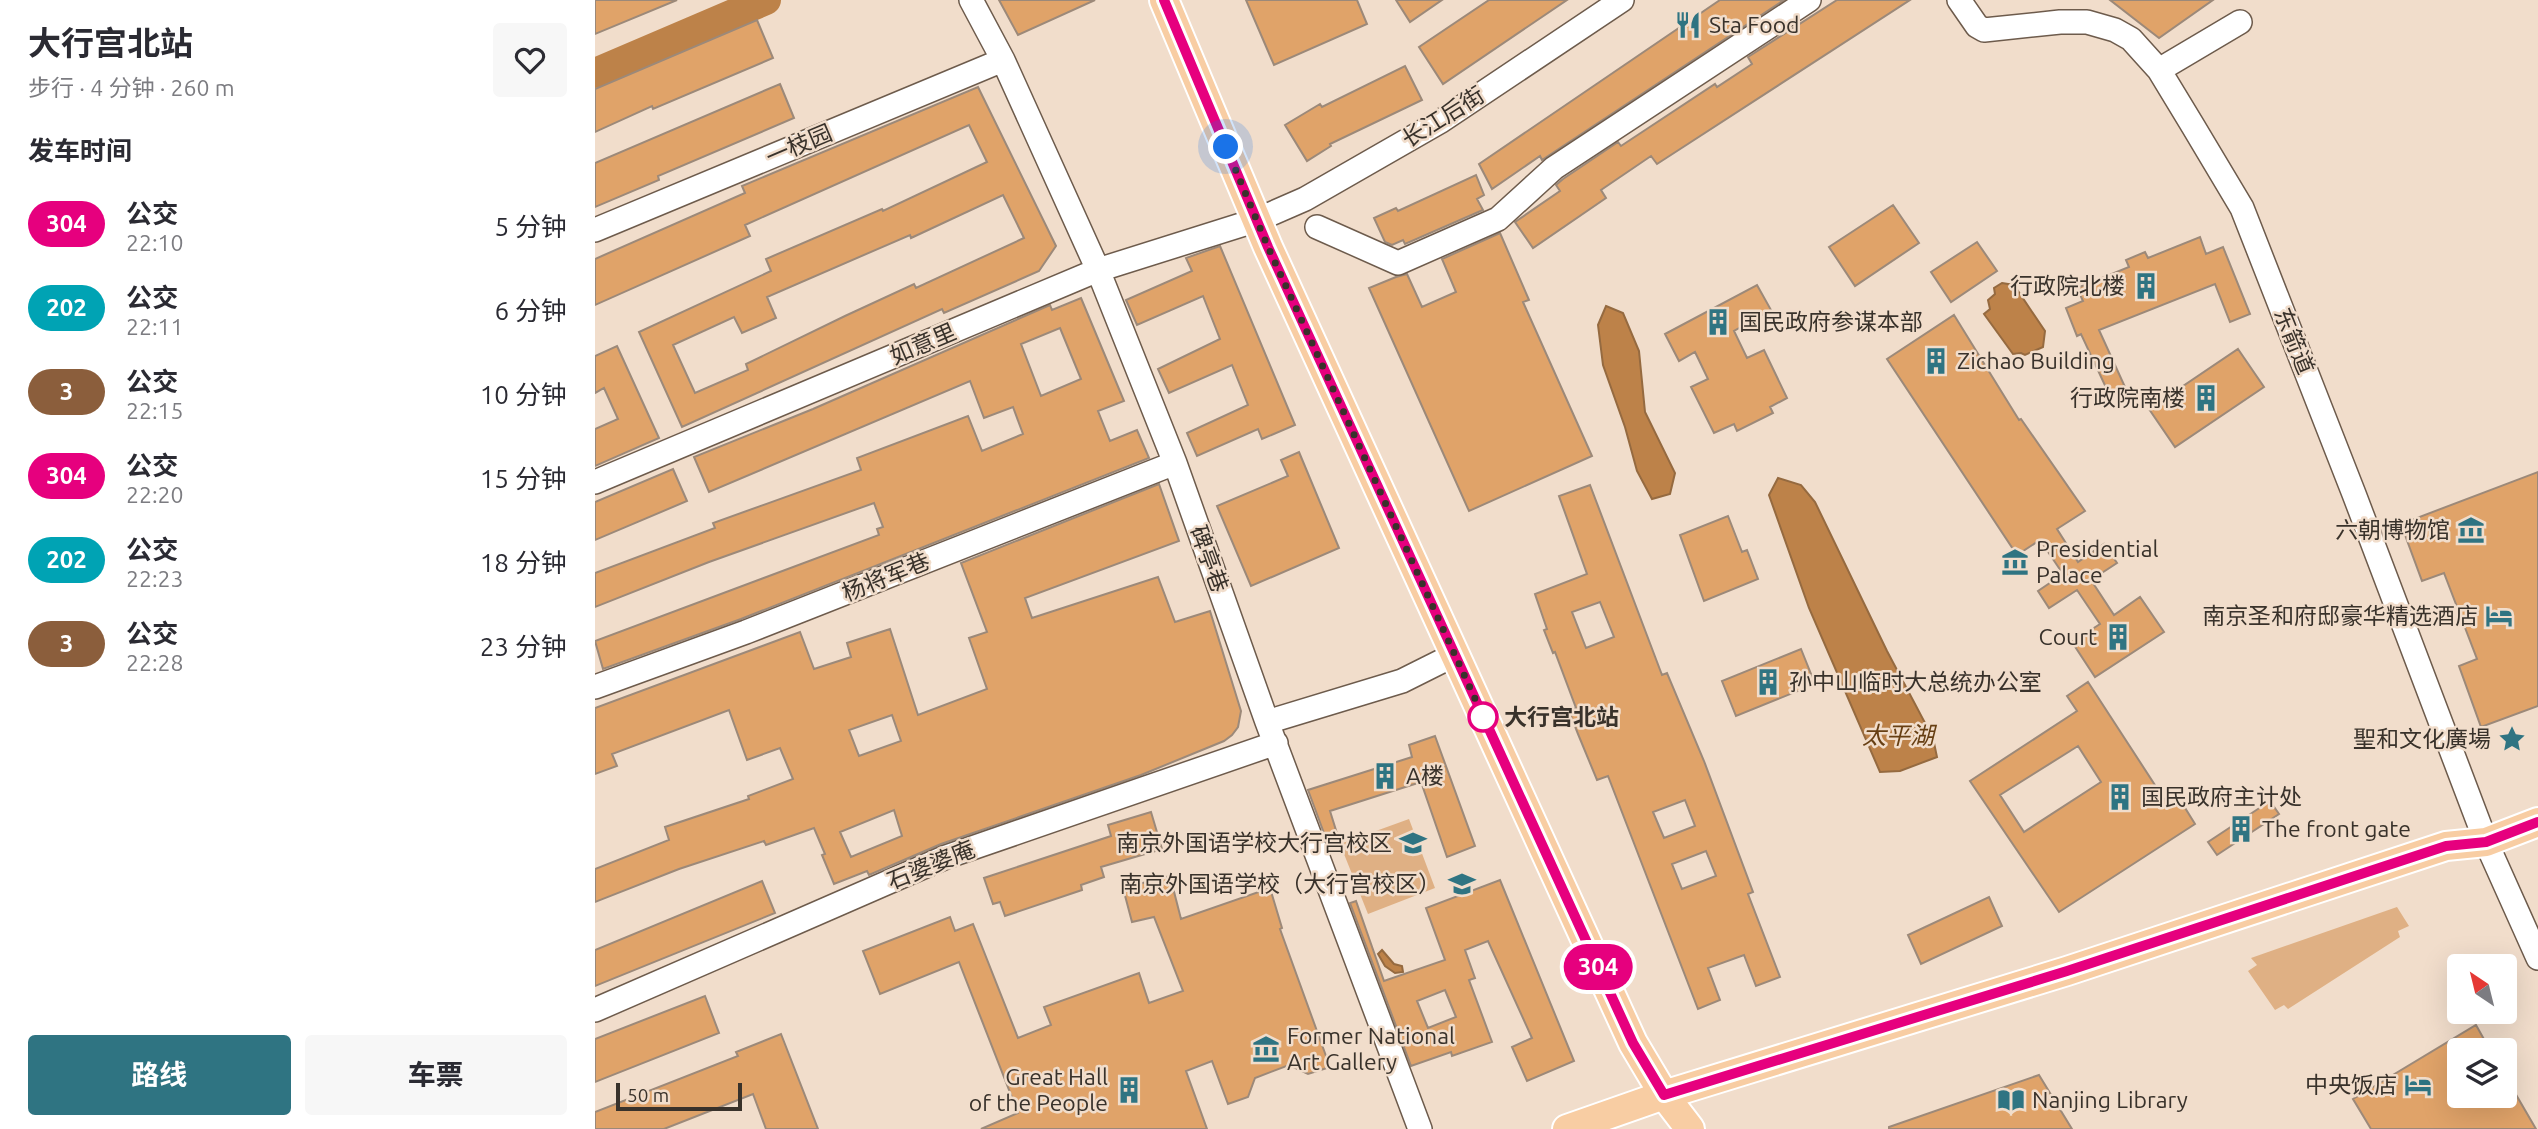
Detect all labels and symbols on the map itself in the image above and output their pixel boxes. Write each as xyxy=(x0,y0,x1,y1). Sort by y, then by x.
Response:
restaurant icon: Sta Food xyxy=(1673,10,1703,40)
place label: Sta Food xyxy=(1709,12,1800,37)
street label: 长江后街 xyxy=(1397,82,1488,152)
street label: 一枝园 xyxy=(762,120,835,170)
your location xyxy=(1208,129,1243,164)
building icon: 行政院北楼 xyxy=(2131,271,2161,301)
place label: 行政院北楼 xyxy=(2010,273,2125,298)
street label: 东箭道 xyxy=(2270,304,2319,377)
building icon: 国民政府参谋本部 xyxy=(1703,307,1733,337)
place label: 国民政府参谋本部 xyxy=(1739,309,1923,334)
street label: 如意里 xyxy=(886,319,959,369)
building icon: Zichao Building xyxy=(1921,346,1951,376)
place label: Zichao Building xyxy=(1957,348,2115,373)
building icon: 行政院南楼 xyxy=(2191,383,2221,413)
place label: 行政院南楼 xyxy=(2070,385,2185,410)
museum icon: 六朝博物馆 xyxy=(2456,515,2486,545)
place label: 六朝博物馆 xyxy=(2335,517,2450,542)
street label: 碑亭巷 xyxy=(1186,522,1233,596)
place label: Presidential Palace xyxy=(2036,536,2158,587)
museum icon: Presidential Palace xyxy=(2000,547,2030,577)
street label: 杨将军巷 xyxy=(838,548,933,605)
hotel icon: 南京圣和府邸豪华精选酒店 xyxy=(2484,601,2514,631)
place label: 南京圣和府邸豪华精选酒店 xyxy=(2202,603,2478,628)
building icon: Court xyxy=(2103,622,2133,652)
place label: Court xyxy=(2039,624,2097,649)
building icon: 孙中山临时大总统办公室 xyxy=(1753,667,1783,697)
place label: 孙中山临时大总统办公室 xyxy=(1789,669,2042,694)
marker: 大行宫北站 xyxy=(1468,702,1498,732)
place label: 大行宫北站 xyxy=(1504,704,1619,729)
water label: 太平湖 xyxy=(1862,722,1938,749)
place icon: 聖和文化廣場 xyxy=(2497,724,2527,754)
place label: 聖和文化廣場 xyxy=(2353,726,2491,751)
building icon: A楼 xyxy=(1370,761,1400,791)
place label: A楼 xyxy=(1406,763,1444,788)
building icon: 国民政府主计处 xyxy=(2105,782,2135,812)
place label: 国民政府主计处 xyxy=(2141,784,2302,809)
building icon: The front gate xyxy=(2226,814,2256,844)
place label: The front gate xyxy=(2262,816,2411,841)
school or university icon: 南京外国语学校大行宫校区 xyxy=(1398,828,1428,858)
place label: 南京外国语学校大行宫校区 xyxy=(1116,830,1392,855)
street label: 石婆婆庵 xyxy=(883,836,978,893)
school or university icon: 南京外国语学校（大行宫校区） xyxy=(1447,869,1477,899)
place label: 南京外国语学校（大行宫校区） xyxy=(1119,871,1441,896)
line badge: 304 xyxy=(1558,944,1638,990)
north arrow xyxy=(2447,954,2517,1024)
place label: Former National Art Gallery xyxy=(1287,1023,1455,1074)
museum icon: Former National Art Gallery xyxy=(1251,1034,1281,1064)
place label: Great Hall of the People xyxy=(969,1064,1108,1115)
hotel icon: 中央饭店 xyxy=(2403,1070,2433,1100)
place label: 中央饭店 xyxy=(2305,1072,2397,1097)
building icon: Great Hall of the People xyxy=(1114,1075,1144,1105)
scale bar xyxy=(616,1080,742,1112)
library icon: Nanjing Library xyxy=(1996,1085,2026,1115)
place label: Nanjing Library xyxy=(2032,1087,2188,1112)

